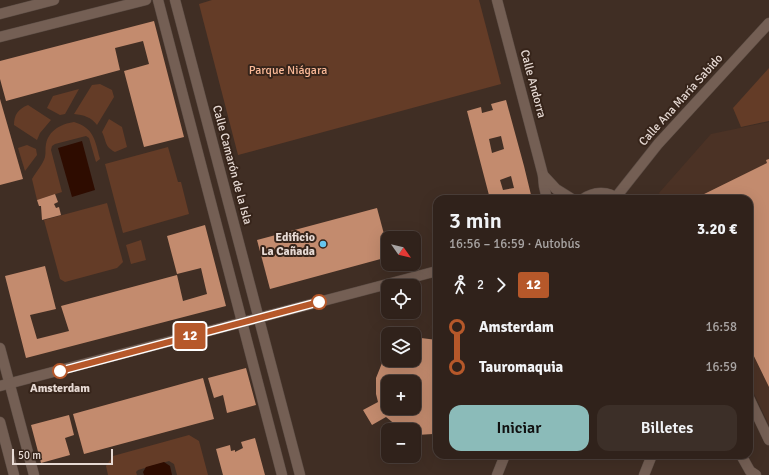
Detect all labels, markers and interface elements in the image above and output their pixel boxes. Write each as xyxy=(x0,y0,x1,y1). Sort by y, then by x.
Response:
street label: Calle Andorra xyxy=(517,48,549,120)
street label: Calle Ana María Sabido xyxy=(636,51,726,149)
park label: Parque Niágara xyxy=(249,63,327,78)
street label: Calle Camarón de la Isla xyxy=(209,104,255,226)
text: 3 min xyxy=(449,207,502,234)
text: 3.20 € xyxy=(697,220,737,238)
place label: Edificio La Cañada xyxy=(261,230,315,259)
north arrow xyxy=(381,231,421,271)
map controls xyxy=(381,231,421,463)
text: 16:56 – 16:59 · Autobús xyxy=(449,236,580,252)
marker: Edificio La Cañada xyxy=(318,239,328,249)
icon: walk xyxy=(449,274,471,296)
icon: forward xyxy=(490,274,512,296)
text: 12 xyxy=(526,276,541,293)
text: 2 xyxy=(477,277,484,293)
button: locate xyxy=(381,279,421,319)
unlabelled marker xyxy=(311,294,327,310)
text: Amsterdam xyxy=(479,318,554,336)
text: 16:58 xyxy=(705,319,737,335)
line badge: 12 xyxy=(172,323,208,349)
text: 12 xyxy=(182,327,198,344)
button: layers xyxy=(381,327,421,367)
text: Tauromaquia xyxy=(479,358,563,376)
text: 16:59 xyxy=(705,359,737,375)
marker: Amsterdam xyxy=(52,363,68,379)
button: + xyxy=(381,375,421,415)
place label: Amsterdam xyxy=(30,381,90,396)
button: Iniciar xyxy=(449,405,589,451)
button: Billetes xyxy=(597,405,737,451)
button: − xyxy=(381,423,421,463)
scale bar xyxy=(12,447,113,466)
text: 50 m xyxy=(18,449,41,462)

